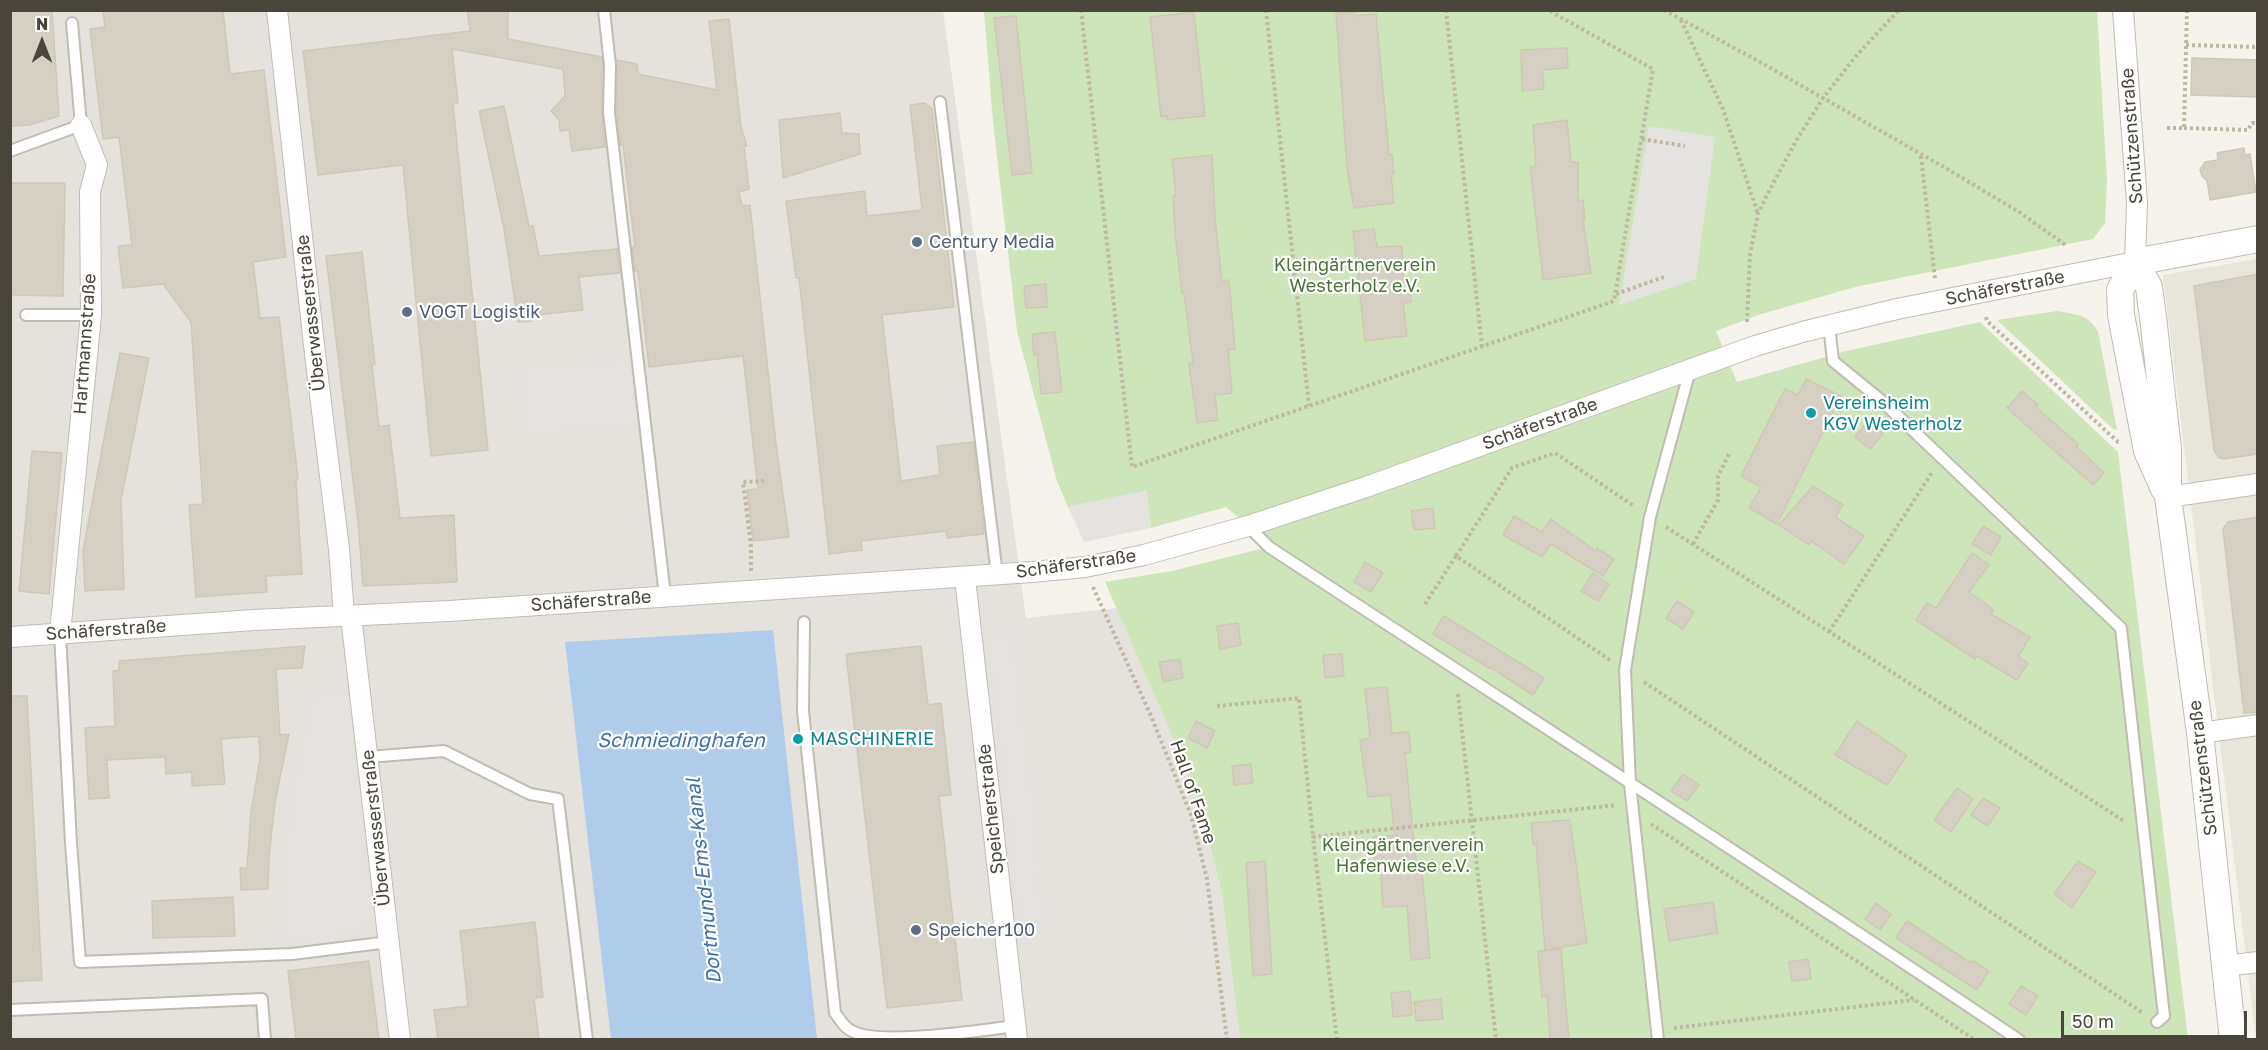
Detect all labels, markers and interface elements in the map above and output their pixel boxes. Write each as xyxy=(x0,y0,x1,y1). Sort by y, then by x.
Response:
north arrow xyxy=(12,12,72,72)
text: N xyxy=(36,14,48,34)
street label: Schützenstraße xyxy=(2116,67,2148,205)
place label: Century Media xyxy=(929,231,1055,253)
street label: Überwasserstraße xyxy=(292,234,330,392)
marker: Century Media xyxy=(910,235,924,249)
park label: Kleingärtnerverein Westerholz e.V. xyxy=(1274,254,1436,296)
street label: Schäferstraße xyxy=(1944,266,2066,310)
street label: Hartmannstraße xyxy=(69,273,101,415)
place label: VOGT Logistik xyxy=(419,301,541,323)
marker: VOGT Logistik xyxy=(400,305,414,319)
place label: Vereinsheim KGV Westerholz xyxy=(1823,392,1962,434)
street label: Schäferstraße xyxy=(1479,393,1601,455)
marker: Vereinsheim KGV Westerholz xyxy=(1804,406,1818,420)
street label: Schäferstraße xyxy=(1015,545,1137,583)
street label: Schäferstraße xyxy=(530,586,652,616)
street label: Schäferstraße xyxy=(45,615,167,645)
street label: Schützenstraße xyxy=(2184,699,2222,837)
place label: MASCHINERIE xyxy=(810,728,934,750)
water label: Schmiedinghafen xyxy=(597,729,765,753)
marker: MASCHINERIE xyxy=(791,732,805,746)
street label: Hall of Fame xyxy=(1165,737,1221,847)
street label: Speicherstraße xyxy=(973,743,1009,875)
street label: Überwasserstraße xyxy=(357,749,395,907)
water label: Dortmund-Ems-Kanal xyxy=(681,777,727,985)
park label: Kleingärtnerverein Hafenwiese e.V. xyxy=(1322,834,1484,876)
place label: Speicher100 xyxy=(928,919,1035,941)
marker: Speicher100 xyxy=(909,923,923,937)
scale bar xyxy=(2064,999,2250,1037)
text: 50 m xyxy=(2072,1010,2114,1032)

